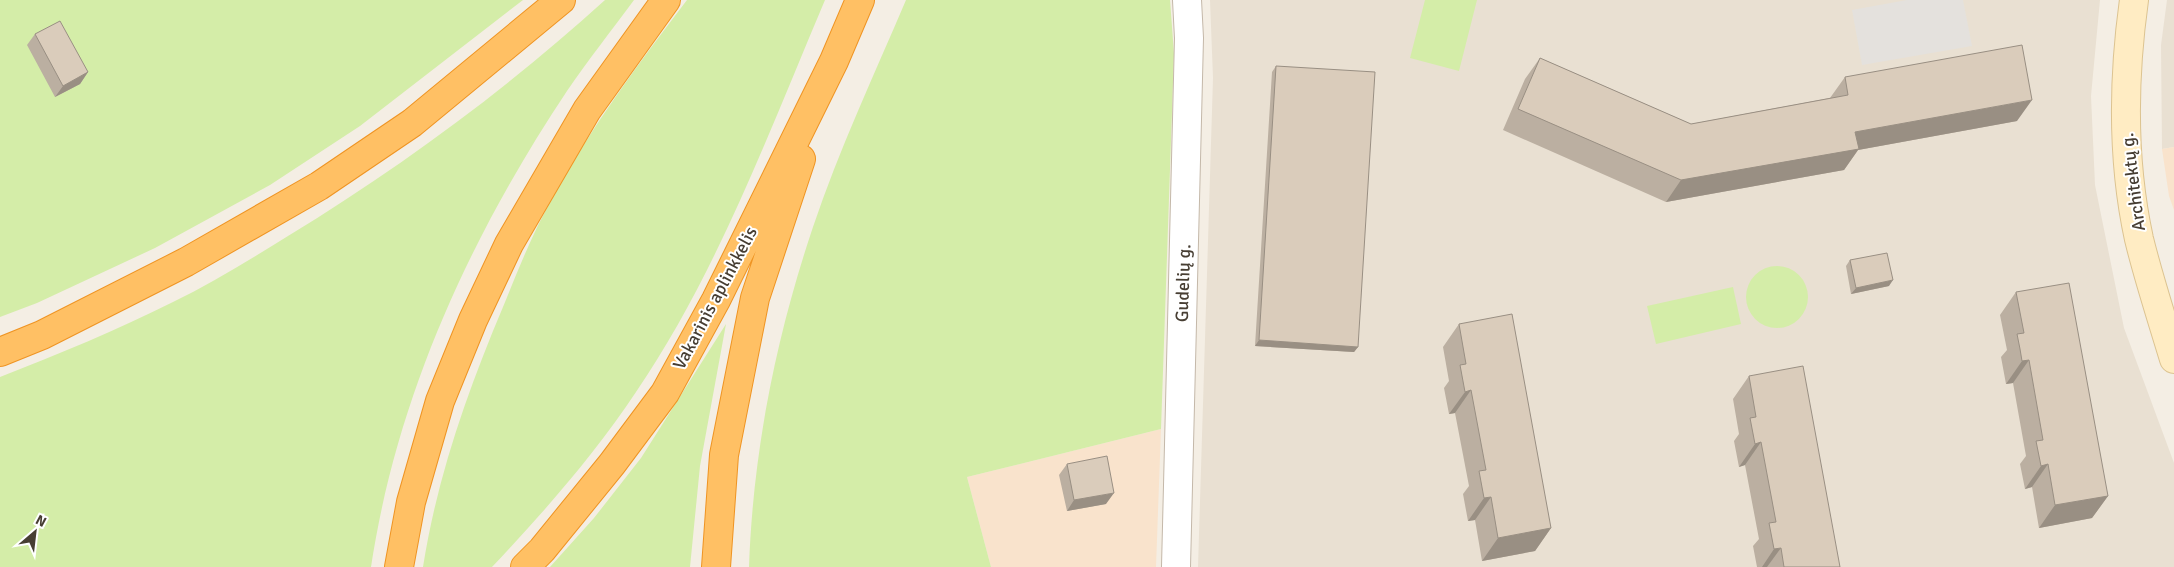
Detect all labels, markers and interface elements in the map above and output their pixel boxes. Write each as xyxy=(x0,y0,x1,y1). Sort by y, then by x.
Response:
street label: Architektų g. xyxy=(2116,132,2150,232)
street label: Vakarinis aplinkkelis xyxy=(668,223,762,373)
street label: Gudelių g. xyxy=(1171,244,1195,322)
north arrow xyxy=(10,507,60,557)
text: N xyxy=(33,511,49,531)

